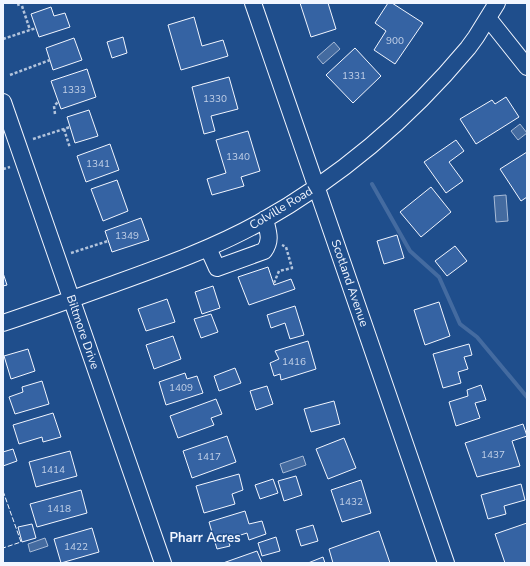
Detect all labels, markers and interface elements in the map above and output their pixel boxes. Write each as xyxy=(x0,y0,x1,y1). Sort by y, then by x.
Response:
house number: 900 xyxy=(386,34,404,48)
house number: 1331 xyxy=(342,69,366,83)
house number: 1333 xyxy=(62,83,86,97)
house number: 1330 xyxy=(203,92,227,106)
house number: 1340 xyxy=(226,150,250,164)
house number: 1341 xyxy=(86,157,110,171)
street label: Colville Road xyxy=(246,183,316,233)
house number: 1349 xyxy=(115,229,139,243)
street label: Scotland Avenue xyxy=(328,237,372,329)
street label: Biltmore Drive xyxy=(63,293,103,371)
house number: 1416 xyxy=(282,355,306,369)
house number: 1409 xyxy=(169,381,193,395)
house number: 1437 xyxy=(481,448,505,462)
house number: 1417 xyxy=(197,450,221,464)
house number: 1414 xyxy=(41,463,65,477)
house number: 1432 xyxy=(339,495,363,509)
house number: 1418 xyxy=(47,502,71,516)
district label: Pharr Acres xyxy=(169,529,241,547)
house number: 1422 xyxy=(64,540,88,554)

